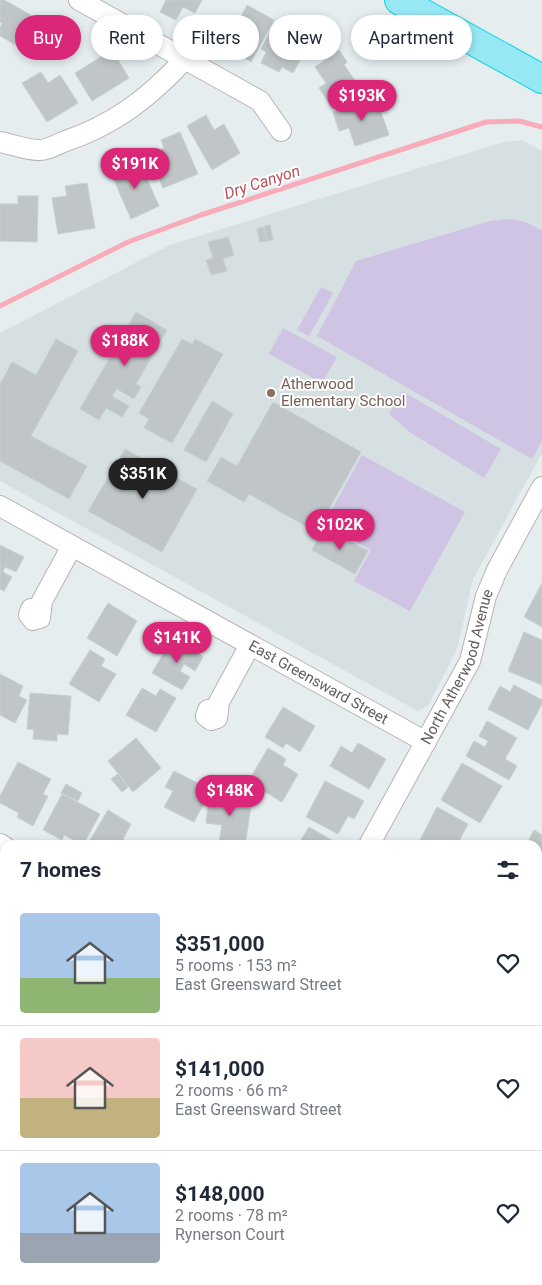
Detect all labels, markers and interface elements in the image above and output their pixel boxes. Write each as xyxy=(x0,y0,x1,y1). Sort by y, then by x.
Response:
chip: Buy xyxy=(15,15,81,60)
chip: Rent xyxy=(91,15,163,60)
chip: Filters xyxy=(173,15,259,60)
chip: New xyxy=(269,15,341,60)
chip: Apartment xyxy=(351,15,472,60)
pin: $193K xyxy=(327,80,397,122)
text: $193K xyxy=(339,86,385,105)
pin: $191K xyxy=(100,148,170,190)
text: $191K xyxy=(112,154,158,173)
water label: Dry Canyon xyxy=(222,161,302,203)
pin: $188K xyxy=(90,324,160,367)
text: $188K xyxy=(102,331,148,350)
place label: Atherwood Elementary School xyxy=(281,375,405,410)
marker: Atherwood Elementary School xyxy=(265,387,277,399)
pin: $351K xyxy=(108,458,178,500)
text: $351K xyxy=(120,464,166,483)
pin: $102K xyxy=(305,508,375,551)
text: $102K xyxy=(317,515,363,534)
street label: North Atherwood Avenue xyxy=(417,586,497,747)
pin: $141K xyxy=(142,622,212,664)
text: $141K xyxy=(154,628,200,647)
street label: East Greensward Street xyxy=(246,637,391,728)
pin: $148K xyxy=(195,774,265,817)
text: $148K xyxy=(207,781,253,800)
icon: filters xyxy=(494,856,522,884)
text: 7 homes xyxy=(20,858,101,882)
text: $351,000 xyxy=(175,932,265,956)
icon: home xyxy=(60,933,120,993)
icon: heart xyxy=(494,949,522,977)
text: 5 rooms · 153 m² xyxy=(175,956,297,975)
text: East Greensward Street xyxy=(175,975,342,994)
text: $141,000 xyxy=(175,1057,265,1081)
icon: home xyxy=(60,1058,120,1118)
icon: heart xyxy=(494,1074,522,1102)
text: 2 rooms · 66 m² xyxy=(175,1081,288,1100)
text: East Greensward Street xyxy=(175,1100,342,1119)
text: $148,000 xyxy=(175,1182,265,1206)
icon: home xyxy=(60,1183,120,1243)
icon: heart xyxy=(494,1199,522,1227)
text: 2 rooms · 78 m² xyxy=(175,1206,288,1225)
text: Rynerson Court xyxy=(175,1225,285,1244)

